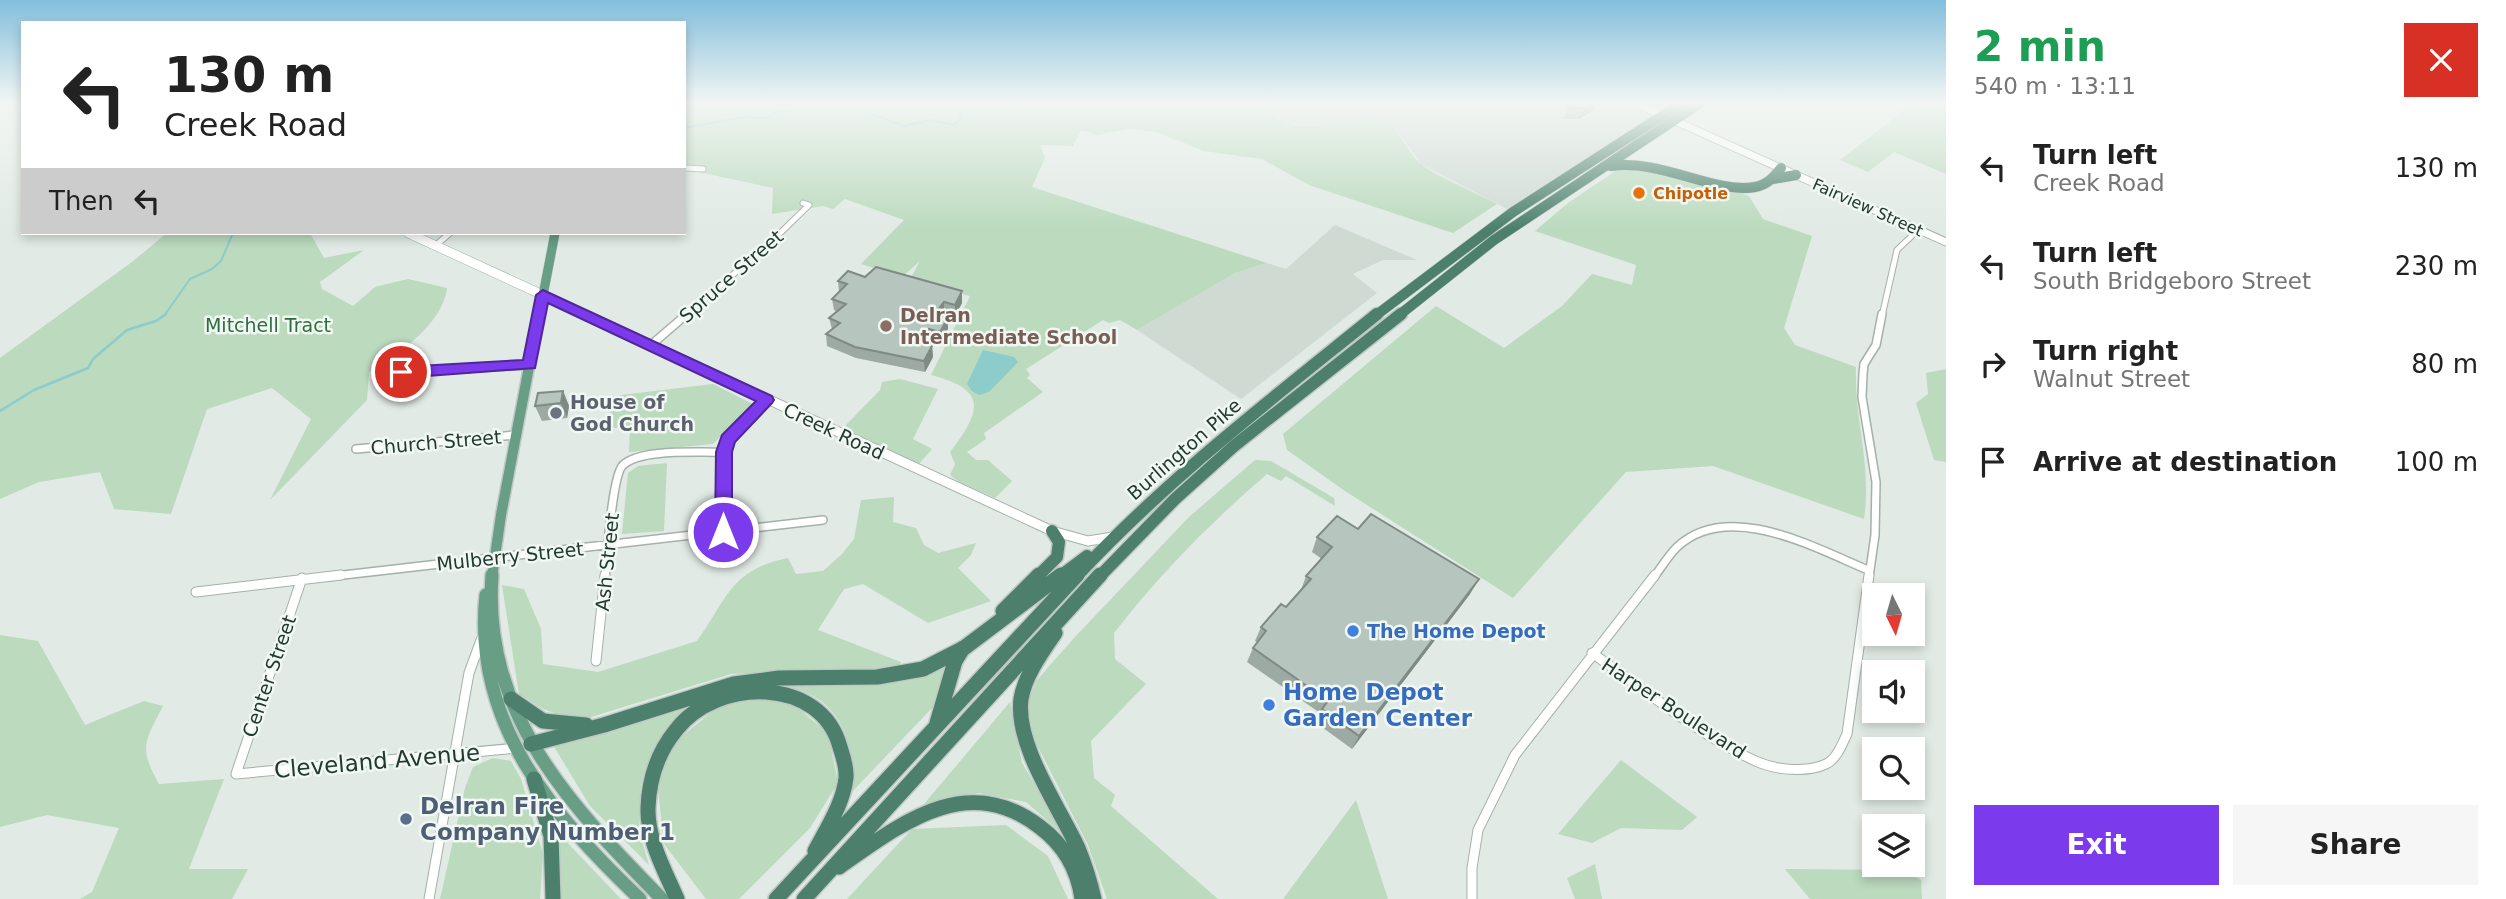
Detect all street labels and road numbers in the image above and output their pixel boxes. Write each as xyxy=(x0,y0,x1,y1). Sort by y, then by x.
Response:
street label: Fairview Street xyxy=(1810,175,1926,240)
street label: Spruce Street xyxy=(675,225,787,327)
street label: Burlington Pike xyxy=(1123,394,1245,504)
street label: Creek Road xyxy=(780,398,888,464)
street label: Church Street xyxy=(370,425,502,459)
street label: Ash Street xyxy=(591,512,623,612)
street label: Mulberry Street xyxy=(435,537,585,575)
street label: Center Street xyxy=(238,612,300,740)
street label: Harper Boulevard xyxy=(1598,653,1750,763)
street label: Cleveland Avenue xyxy=(273,739,481,783)

